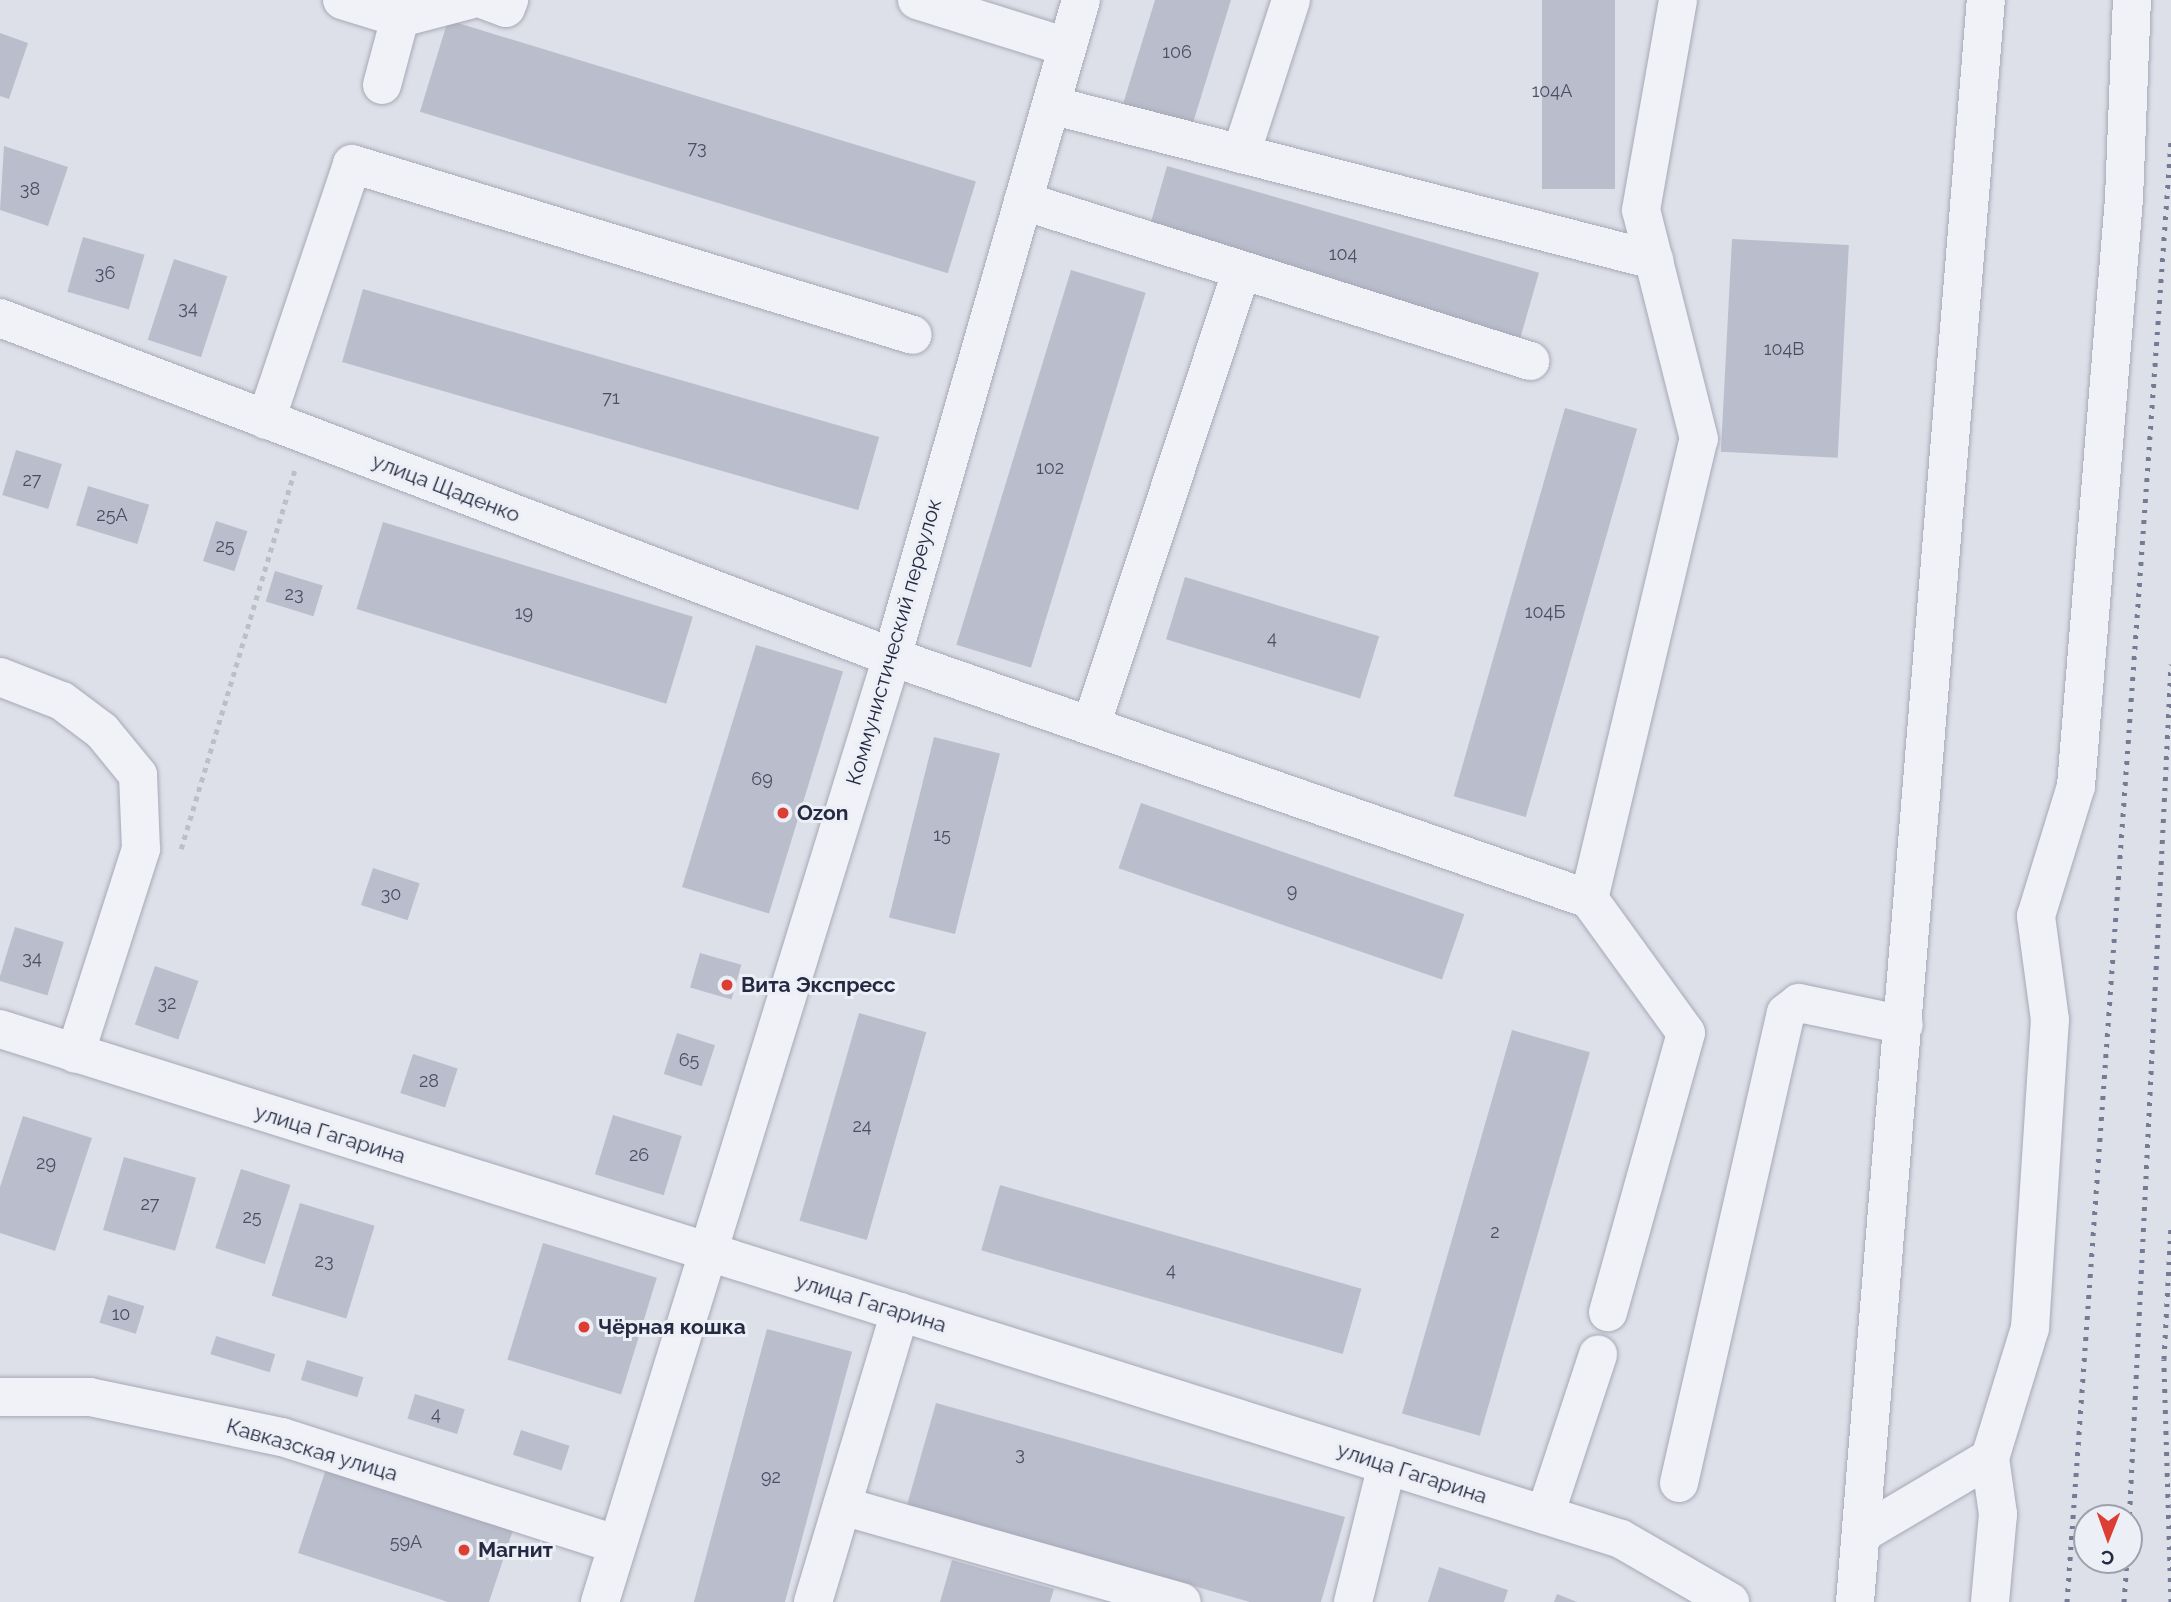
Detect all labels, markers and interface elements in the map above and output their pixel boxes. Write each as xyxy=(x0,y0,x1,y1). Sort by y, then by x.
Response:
house number: 106 xyxy=(1162,41,1192,63)
house number: 104А xyxy=(1532,80,1572,102)
house number: 73 xyxy=(687,137,707,159)
house number: 38 xyxy=(20,178,40,200)
house number: 104 xyxy=(1329,243,1357,265)
house number: 36 xyxy=(95,262,115,284)
house number: 34 xyxy=(178,297,198,319)
house number: 104В xyxy=(1764,338,1804,360)
house number: 71 xyxy=(602,387,620,409)
street label: улица Щаденко xyxy=(368,448,524,528)
house number: 102 xyxy=(1036,457,1064,479)
house number: 27 xyxy=(22,469,42,491)
street label: Коммунистический переулок xyxy=(841,496,947,788)
house number: 25А xyxy=(96,504,128,526)
house number: 25 xyxy=(215,535,235,557)
house number: 23 xyxy=(285,583,303,605)
house number: 104Б xyxy=(1525,601,1565,623)
house number: 19 xyxy=(515,602,533,624)
house number: 4 xyxy=(1267,627,1277,649)
house number: 69 xyxy=(751,768,773,790)
place label: Ozon xyxy=(797,800,848,826)
marker: Ozon xyxy=(775,805,791,821)
house number: 15 xyxy=(933,824,951,846)
house number: 9 xyxy=(1287,880,1297,902)
house number: 30 xyxy=(381,883,401,905)
house number: 34 xyxy=(22,947,42,969)
place label: Вита Экспресс xyxy=(741,972,896,998)
marker: Вита Экспресс xyxy=(719,977,735,993)
house number: 32 xyxy=(158,992,176,1014)
house number: 65 xyxy=(679,1049,699,1071)
house number: 28 xyxy=(419,1070,439,1092)
street label: улица Гагарина xyxy=(252,1099,408,1169)
house number: 24 xyxy=(852,1115,872,1137)
house number: 26 xyxy=(629,1144,649,1166)
house number: 29 xyxy=(36,1152,56,1174)
house number: 27 xyxy=(140,1193,160,1215)
house number: 25 xyxy=(242,1206,262,1228)
house number: 2 xyxy=(1490,1221,1500,1243)
house number: 23 xyxy=(315,1250,333,1272)
house number: 4 xyxy=(1166,1259,1176,1281)
street label: улица Гагарина xyxy=(793,1268,949,1338)
house number: 10 xyxy=(112,1303,130,1325)
place label: Чёрная кошка xyxy=(598,1314,746,1340)
marker: Чёрная кошка xyxy=(576,1319,592,1335)
house number: 4 xyxy=(431,1403,441,1425)
street label: Кавказская улица xyxy=(223,1413,401,1487)
street label: улица Гагарина xyxy=(1334,1437,1490,1509)
house number: 3 xyxy=(1015,1443,1025,1465)
house number: 92 xyxy=(761,1466,781,1488)
north arrow xyxy=(2073,1504,2143,1574)
house number: 59А xyxy=(390,1531,422,1553)
place label: Магнит xyxy=(478,1537,553,1563)
marker: Магнит xyxy=(456,1542,472,1558)
text: С xyxy=(2101,1547,2114,1569)

